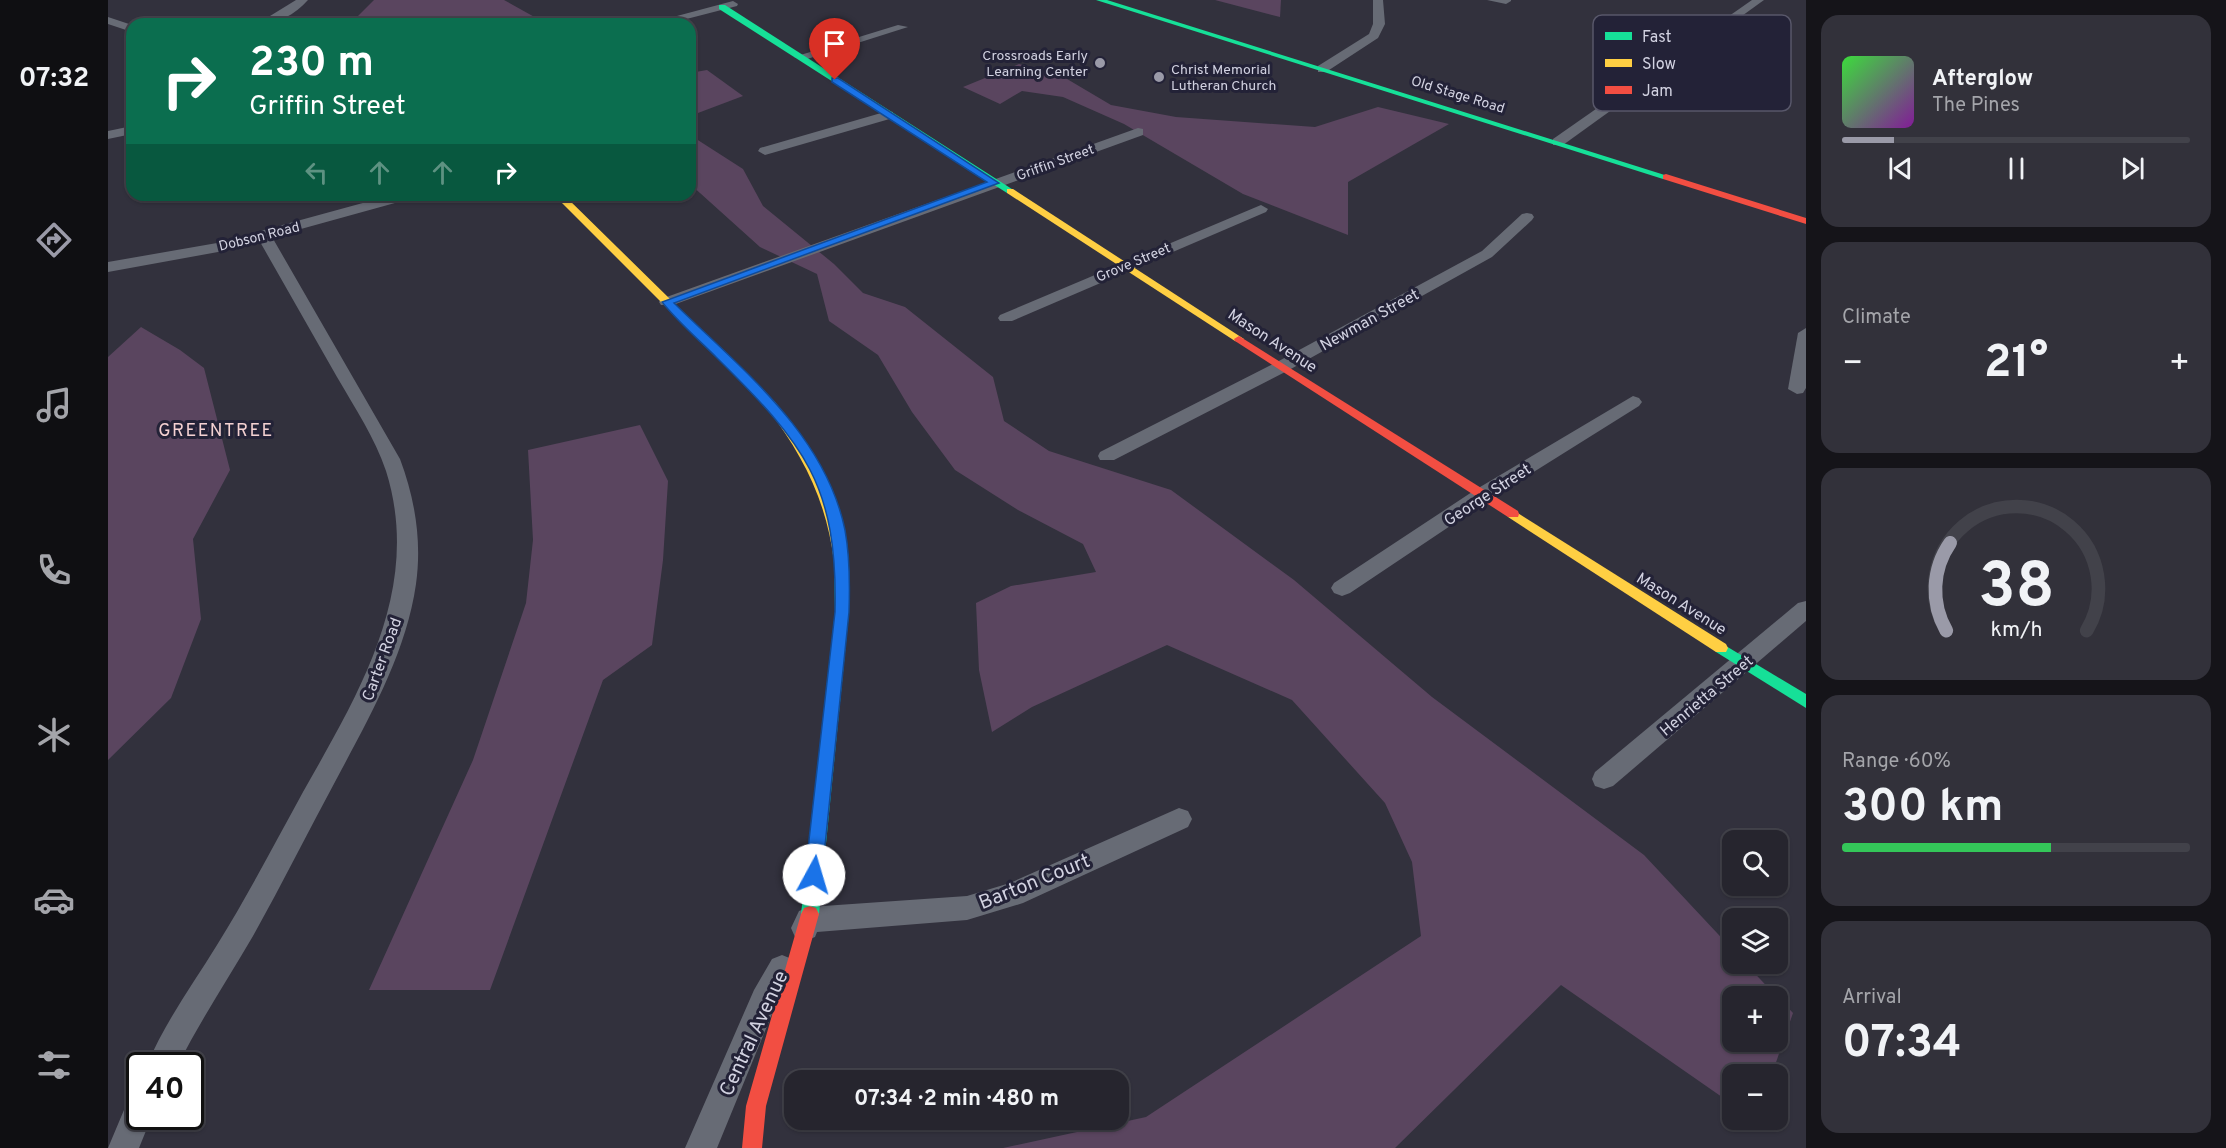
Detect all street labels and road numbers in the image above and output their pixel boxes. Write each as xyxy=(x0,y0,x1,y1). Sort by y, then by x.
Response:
street label: Old Stage Road xyxy=(1409,73,1506,118)
street label: Griffin Street xyxy=(1014,142,1097,185)
street label: Dobson Road xyxy=(217,219,302,256)
street label: Grove Street xyxy=(1094,240,1173,287)
street label: Newman Street xyxy=(1317,285,1423,356)
street label: Mason Avenue xyxy=(1223,305,1320,378)
street label: George Street xyxy=(1441,460,1535,531)
street label: Mason Avenue xyxy=(1632,569,1730,640)
street label: Carter Road xyxy=(359,615,407,704)
street label: Henrietta Street xyxy=(1657,652,1758,741)
street label: Barton Court xyxy=(975,849,1094,917)
street label: Central Avenue xyxy=(714,967,795,1101)

